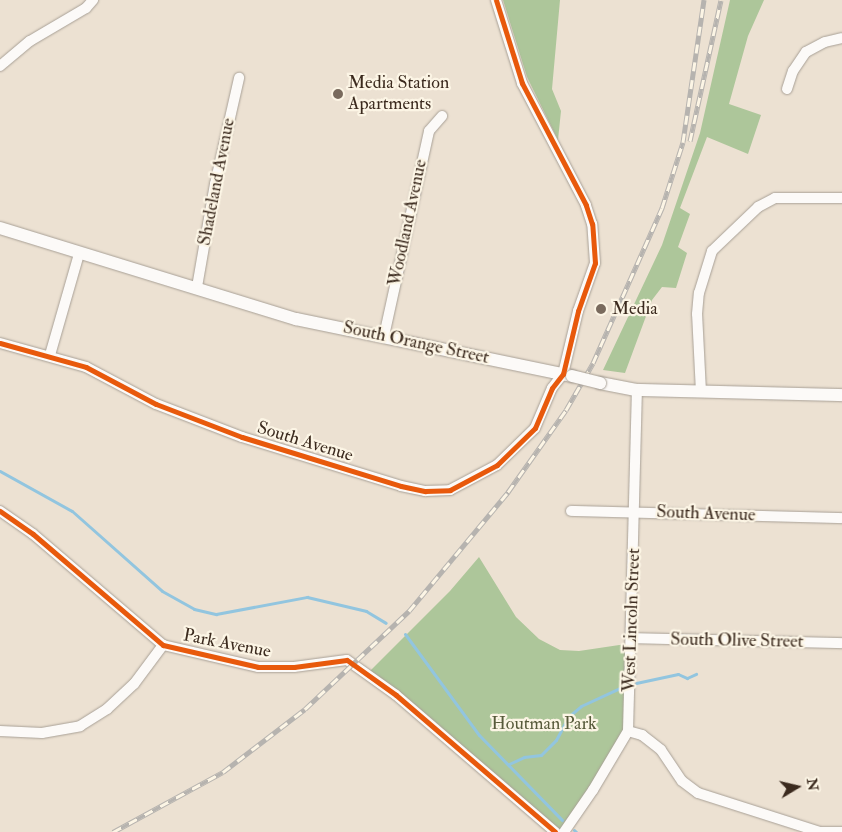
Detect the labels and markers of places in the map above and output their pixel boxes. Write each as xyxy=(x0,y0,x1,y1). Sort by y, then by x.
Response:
place label: Media Station Apartments xyxy=(348,73,449,116)
marker: Media Station Apartments xyxy=(332,88,344,100)
place label: Media xyxy=(612,298,658,320)
marker: Media xyxy=(594,302,608,316)

